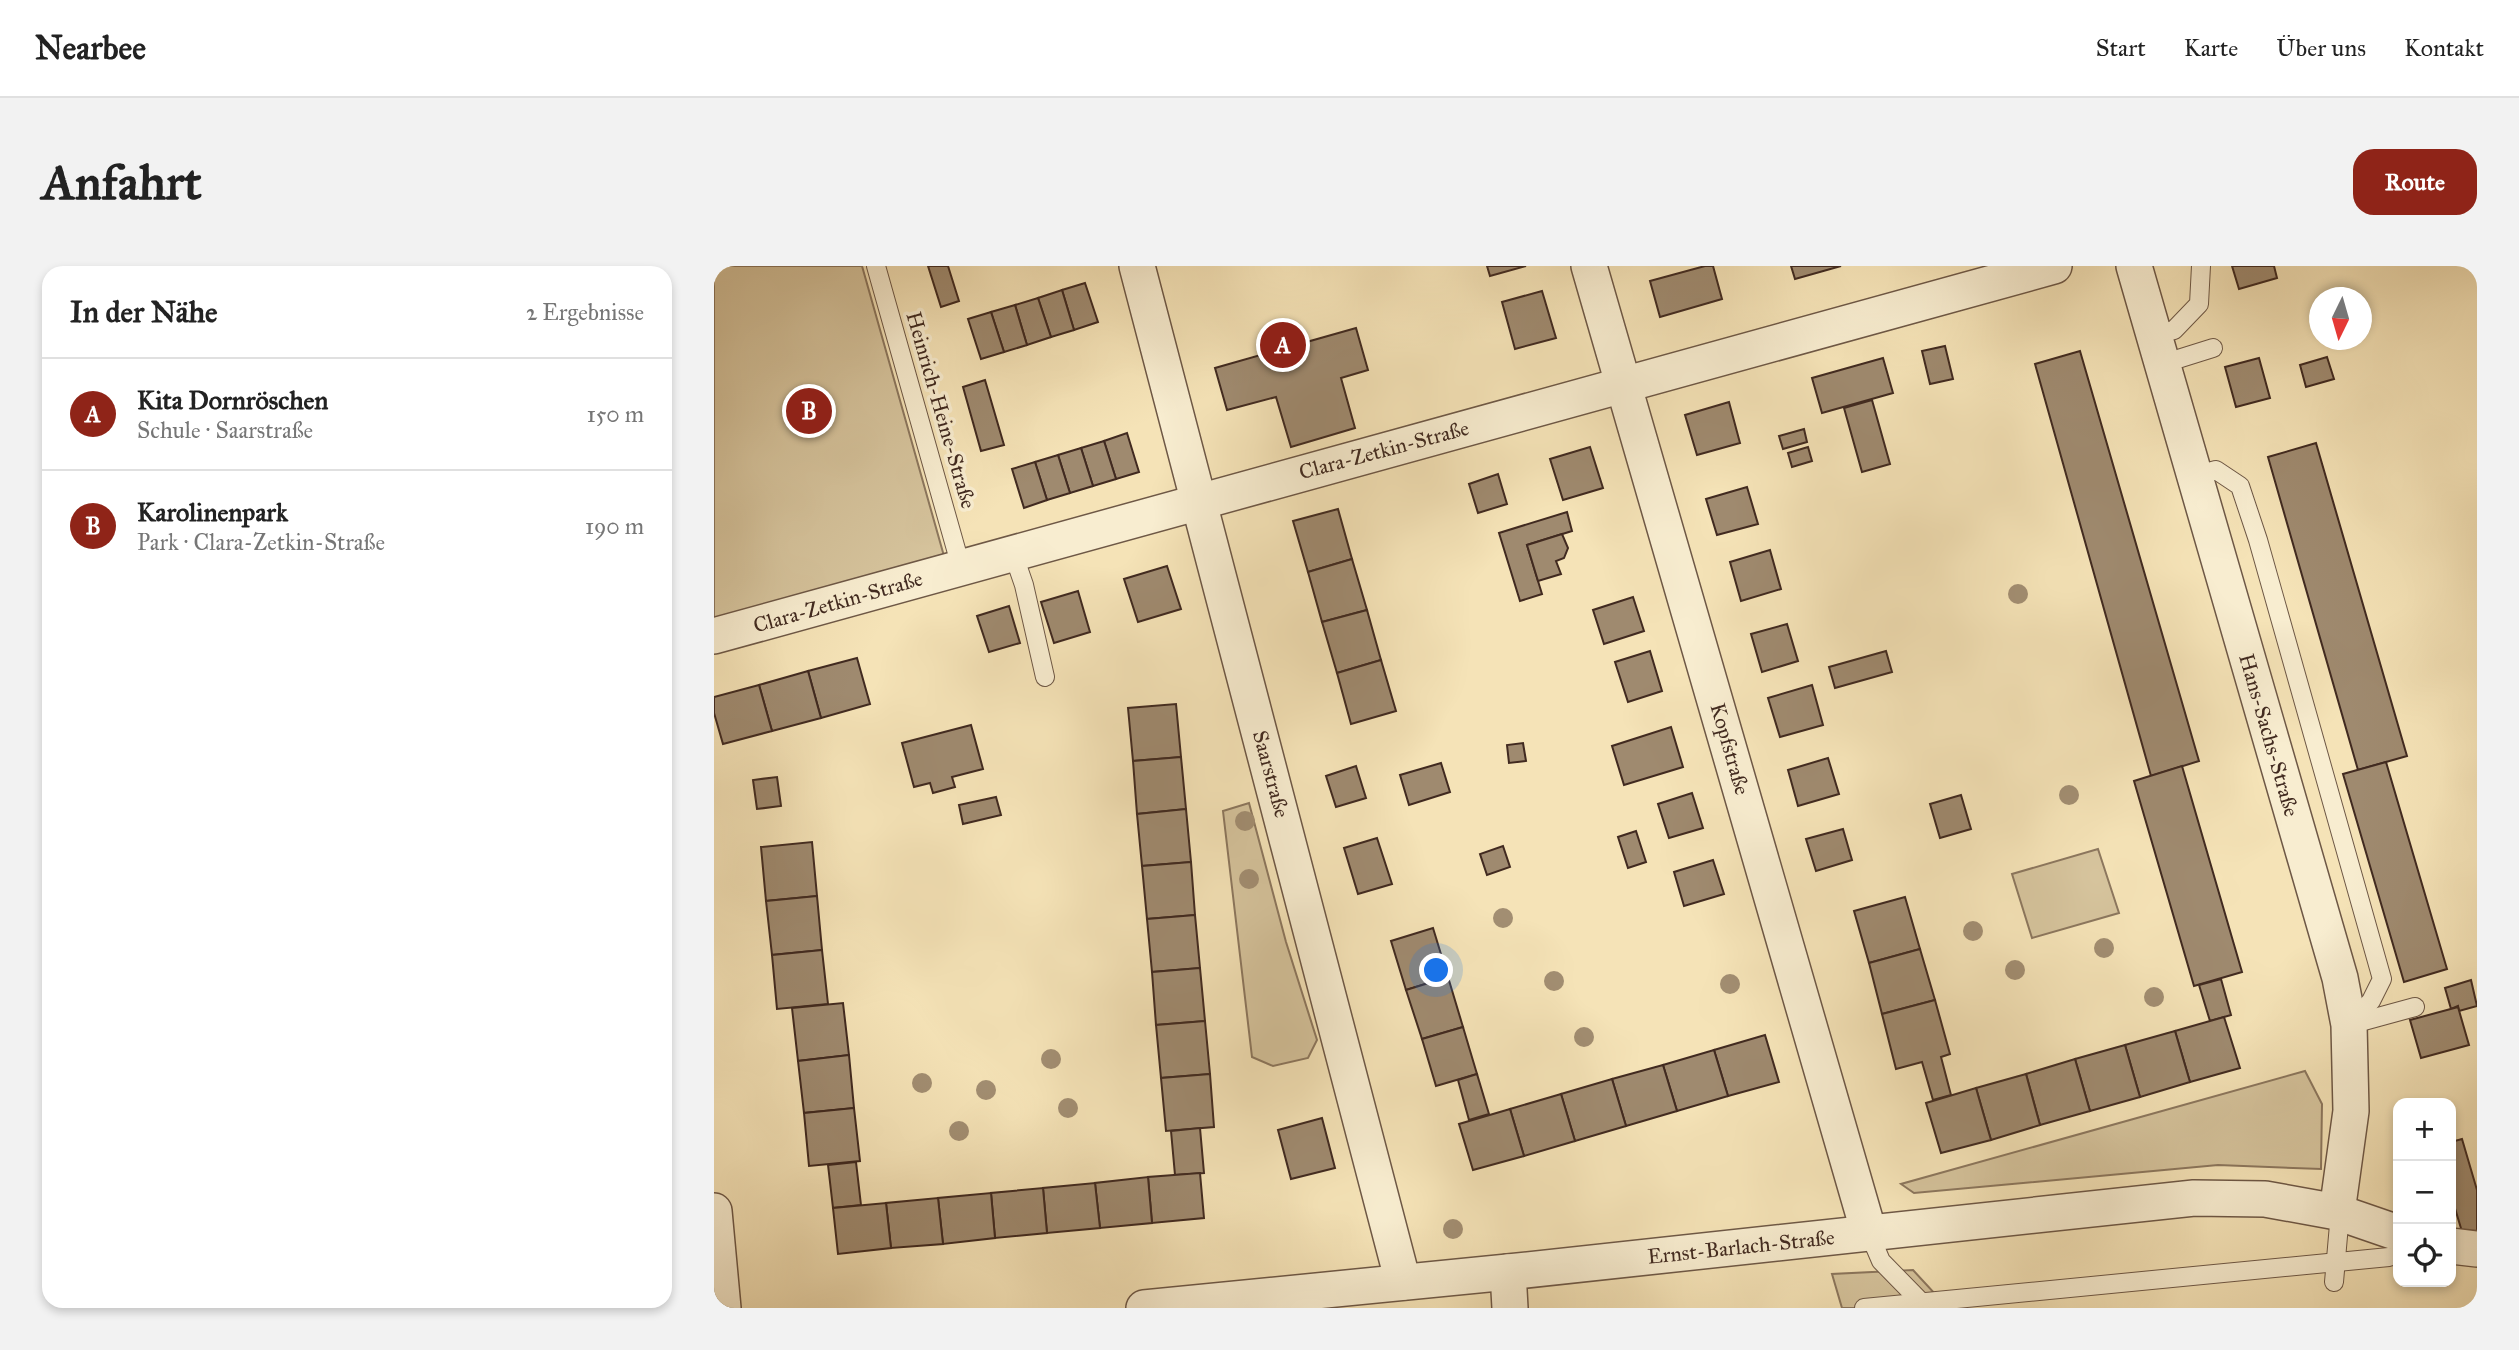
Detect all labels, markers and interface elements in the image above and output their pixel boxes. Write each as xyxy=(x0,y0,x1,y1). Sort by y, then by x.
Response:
text: Nearbee xyxy=(35,28,146,68)
text: Start xyxy=(2096,33,2146,63)
text: Karte xyxy=(2184,33,2238,63)
text: Über uns xyxy=(2276,33,2366,63)
text: Kontakt xyxy=(2404,33,2484,63)
button: Route xyxy=(2353,149,2477,215)
text: Anfahrt xyxy=(42,153,202,212)
north arrow xyxy=(2309,287,2372,350)
text: In der Nähe xyxy=(70,294,218,330)
text: 2 Ergebnisse xyxy=(526,298,644,326)
street label: Heinrich-Heine-Straße xyxy=(900,309,982,512)
pin: A xyxy=(1260,319,1306,371)
text: Kita Dornröschen xyxy=(137,384,328,416)
pin: B xyxy=(786,385,832,437)
text: A xyxy=(85,400,101,428)
text: 150 m xyxy=(587,400,644,428)
street label: Clara-Zetkin-Straße xyxy=(1296,415,1472,485)
text: Schule · Saarstraße xyxy=(137,416,313,444)
text: Karolinenpark xyxy=(137,496,288,528)
text: B xyxy=(85,512,101,540)
text: 190 m xyxy=(585,512,644,540)
text: Park · Clara-Zetkin-Straße xyxy=(137,528,385,556)
street label: Clara-Zetkin-Straße xyxy=(750,565,926,639)
street label: Hans-Sachs-Straße xyxy=(2233,651,2305,820)
street label: Kopfstraße xyxy=(1705,700,1756,798)
street label: Saarstraße xyxy=(1247,728,1295,821)
your location xyxy=(1419,953,1453,987)
map controls xyxy=(2393,1098,2456,1287)
button: + xyxy=(2393,1098,2456,1161)
button: − xyxy=(2393,1161,2456,1224)
street label: Ernst-Barlach-Straße xyxy=(1646,1224,1836,1270)
button: locate xyxy=(2393,1224,2456,1287)

